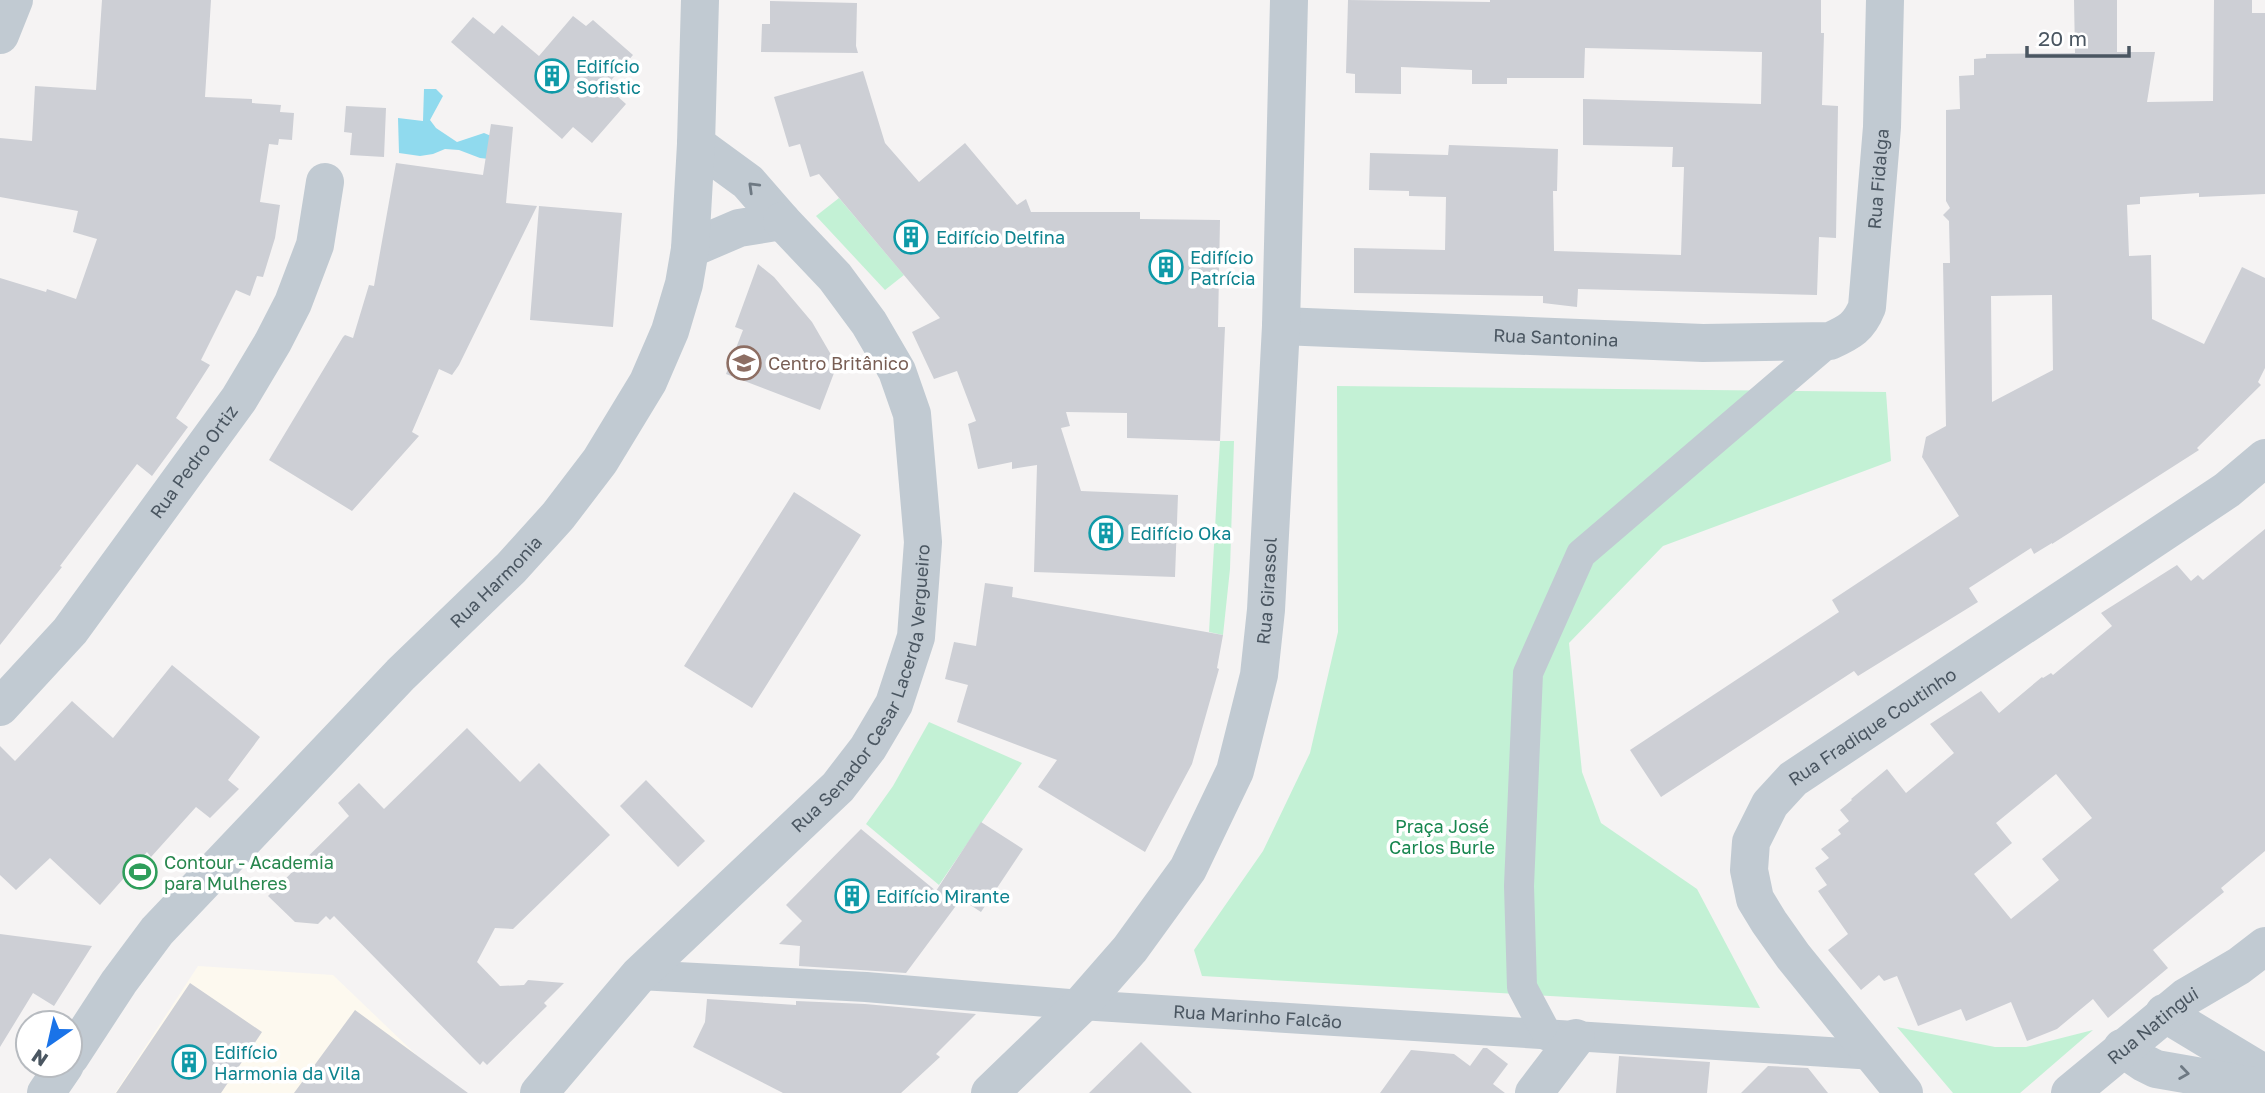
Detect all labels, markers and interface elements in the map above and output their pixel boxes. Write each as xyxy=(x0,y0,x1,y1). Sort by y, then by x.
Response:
scale bar xyxy=(2027,14,2128,58)
text: 20 m xyxy=(2038,25,2087,51)
place label: Edifício Sofistic xyxy=(576,55,641,98)
building icon: Edifício Sofistic xyxy=(533,57,571,95)
street label: Rua Fidalga xyxy=(1863,128,1893,230)
one-way arrow xyxy=(748,182,761,195)
building icon: Edifício Delfina xyxy=(892,218,930,256)
place label: Edifício Delfina xyxy=(936,226,1065,248)
place label: Edifício Patrícia xyxy=(1190,246,1255,289)
building icon: Edifício Patrícia xyxy=(1147,248,1185,286)
street label: Rua Santonina xyxy=(1493,324,1619,351)
school or university icon: Centro Britânico xyxy=(725,344,763,382)
place label: Centro Britânico xyxy=(768,352,909,374)
street label: Rua Pedro Ortiz xyxy=(145,401,242,522)
building icon: Edifício Oka xyxy=(1087,514,1125,552)
place label: Edifício Oka xyxy=(1130,522,1232,544)
street label: Rua Harmonia xyxy=(445,531,546,632)
street label: Rua Girassol xyxy=(1251,536,1281,646)
street label: Rua Senador Cesar Lacerda Vergueiro xyxy=(786,543,934,837)
street label: Rua Fradique Coutinho xyxy=(1784,663,1960,790)
park label: Praça José Carlos Burle xyxy=(1389,815,1495,858)
place label: Contour - Academia para Mulheres xyxy=(164,851,334,894)
sports icon: Contour - Academia para Mulheres xyxy=(121,853,159,891)
building icon: Edifício Mirante xyxy=(833,877,871,915)
place label: Edifício Mirante xyxy=(876,885,1010,907)
street label: Rua Natingui xyxy=(2103,981,2202,1069)
street label: Rua Marinho Falcão xyxy=(1172,1000,1343,1032)
north arrow xyxy=(14,1009,84,1079)
place label: Edifício Harmonia da Vila xyxy=(214,1041,361,1084)
building icon: Edifício Harmonia da Vila xyxy=(170,1043,208,1081)
text: N xyxy=(27,1045,52,1072)
one-way arrow xyxy=(2178,1066,2190,1081)

